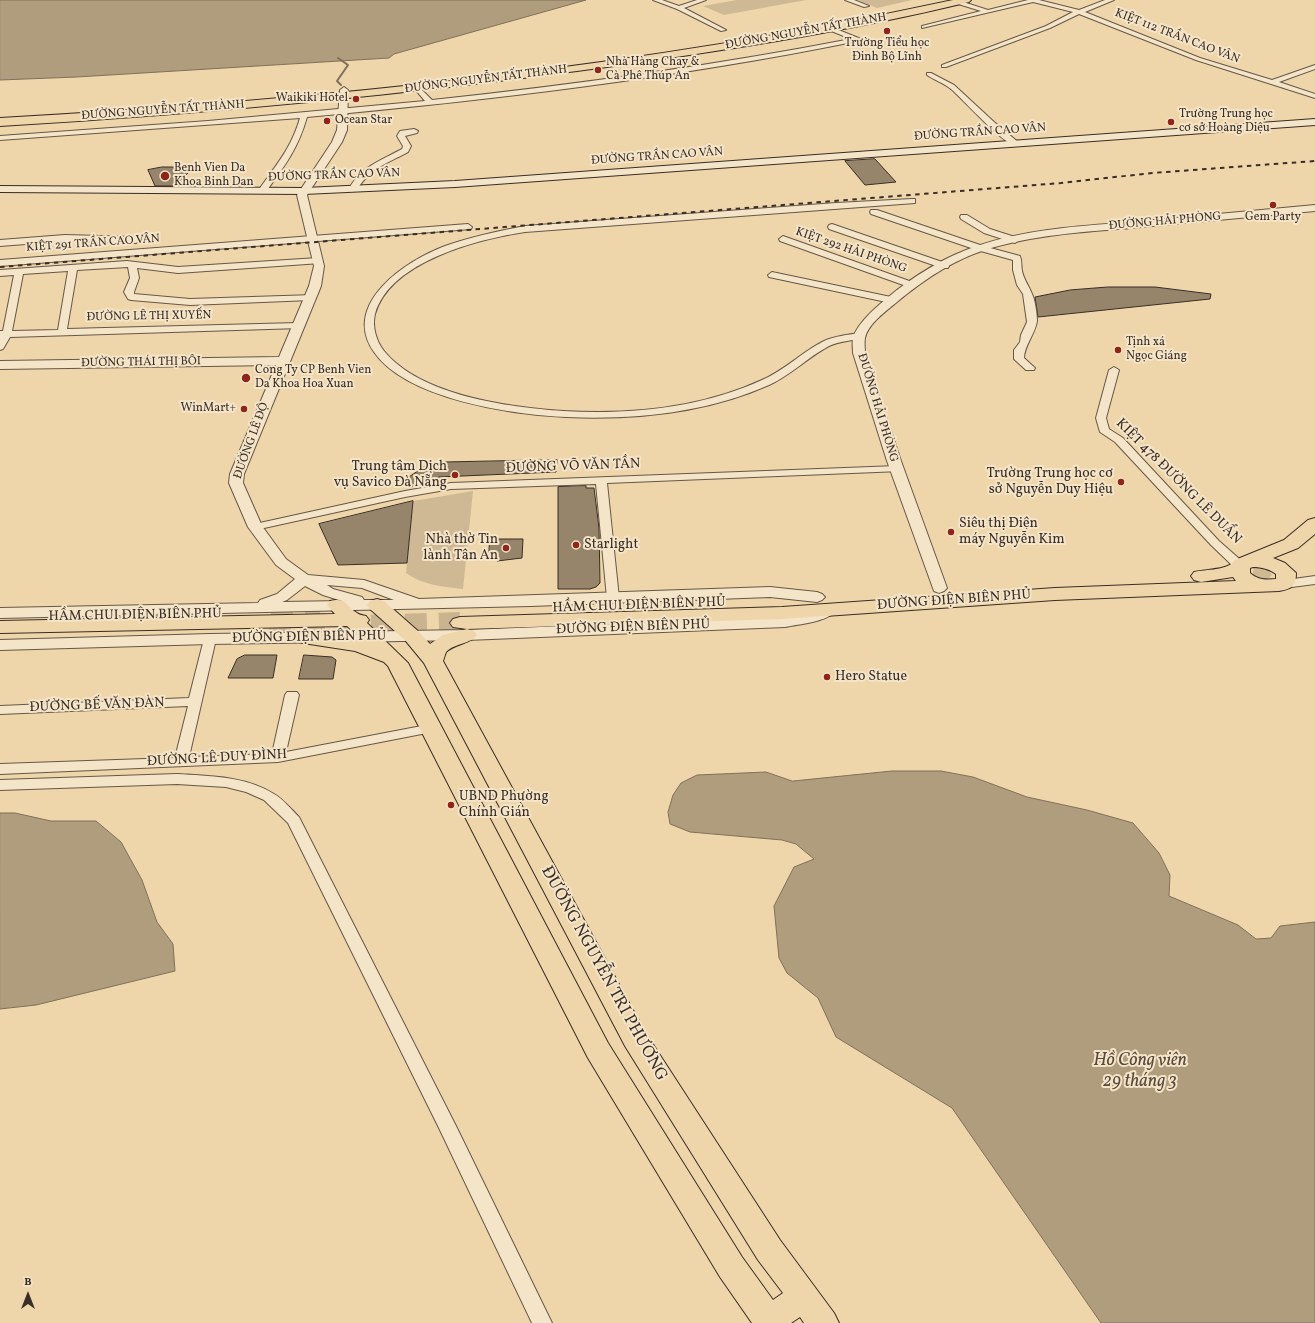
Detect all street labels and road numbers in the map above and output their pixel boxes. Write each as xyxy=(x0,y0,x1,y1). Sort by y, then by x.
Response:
street label: KIỆT 112 TRẦN CAO VÂN xyxy=(1113,7,1241,67)
street label: ĐƯỜNG NGUYỄN TẤT THÀNH xyxy=(724,11,888,53)
street label: ĐƯỜNG NGUYỄN TẤT THÀNH xyxy=(404,63,568,97)
street label: ĐƯỜNG NGUYỄN TẤT THÀNH xyxy=(81,98,245,124)
street label: ĐƯỜNG TRẦN CAO VÂN xyxy=(914,121,1046,145)
street label: ĐƯỜNG TRẦN CAO VÂN xyxy=(591,145,723,169)
street label: ĐƯỜNG TRẦN CAO VÂN xyxy=(268,167,400,185)
street label: ĐƯỜNG HẢI PHÒNG xyxy=(1108,210,1222,234)
street label: KIỆT 292 HẢI PHÒNG xyxy=(793,225,909,277)
street label: KIỆT 291 TRẦN CAO VÂN xyxy=(26,232,160,256)
street label: ĐƯỜNG LÊ THỊ XUYẾN xyxy=(86,309,212,325)
street label: ĐƯỜNG HẢI PHÒNG xyxy=(854,352,900,464)
street label: ĐƯỜNG THÁI THỊ BÔI xyxy=(81,355,201,371)
street label: ĐƯỜNG LÊ ĐỘ xyxy=(232,401,272,481)
street label: KIỆT 478 ĐƯỜNG LÊ DUẨN xyxy=(1112,416,1244,548)
street label: ĐƯỜNG VÕ VĂN TẦN xyxy=(505,456,641,478)
street label: ĐƯỜNG ĐIỆN BIÊN PHỦ xyxy=(876,587,1032,615)
street label: HẦM CHUI ĐIỆN BIÊN PHỦ xyxy=(552,595,726,617)
street label: HẦM CHUI ĐIỆN BIÊN PHỦ xyxy=(48,606,222,626)
street label: ĐƯỜNG ĐIỆN BIÊN PHỦ xyxy=(556,617,710,639)
street label: ĐƯỜNG ĐIỆN BIÊN PHỦ xyxy=(232,628,386,648)
street label: ĐƯỜNG BẾ VĂN ĐÀN xyxy=(29,695,165,717)
street label: ĐƯỜNG LÊ DUY ĐÌNH xyxy=(146,747,288,771)
street label: ĐƯỜNG NGUYỄN TRI PHƯƠNG xyxy=(535,863,671,1085)

